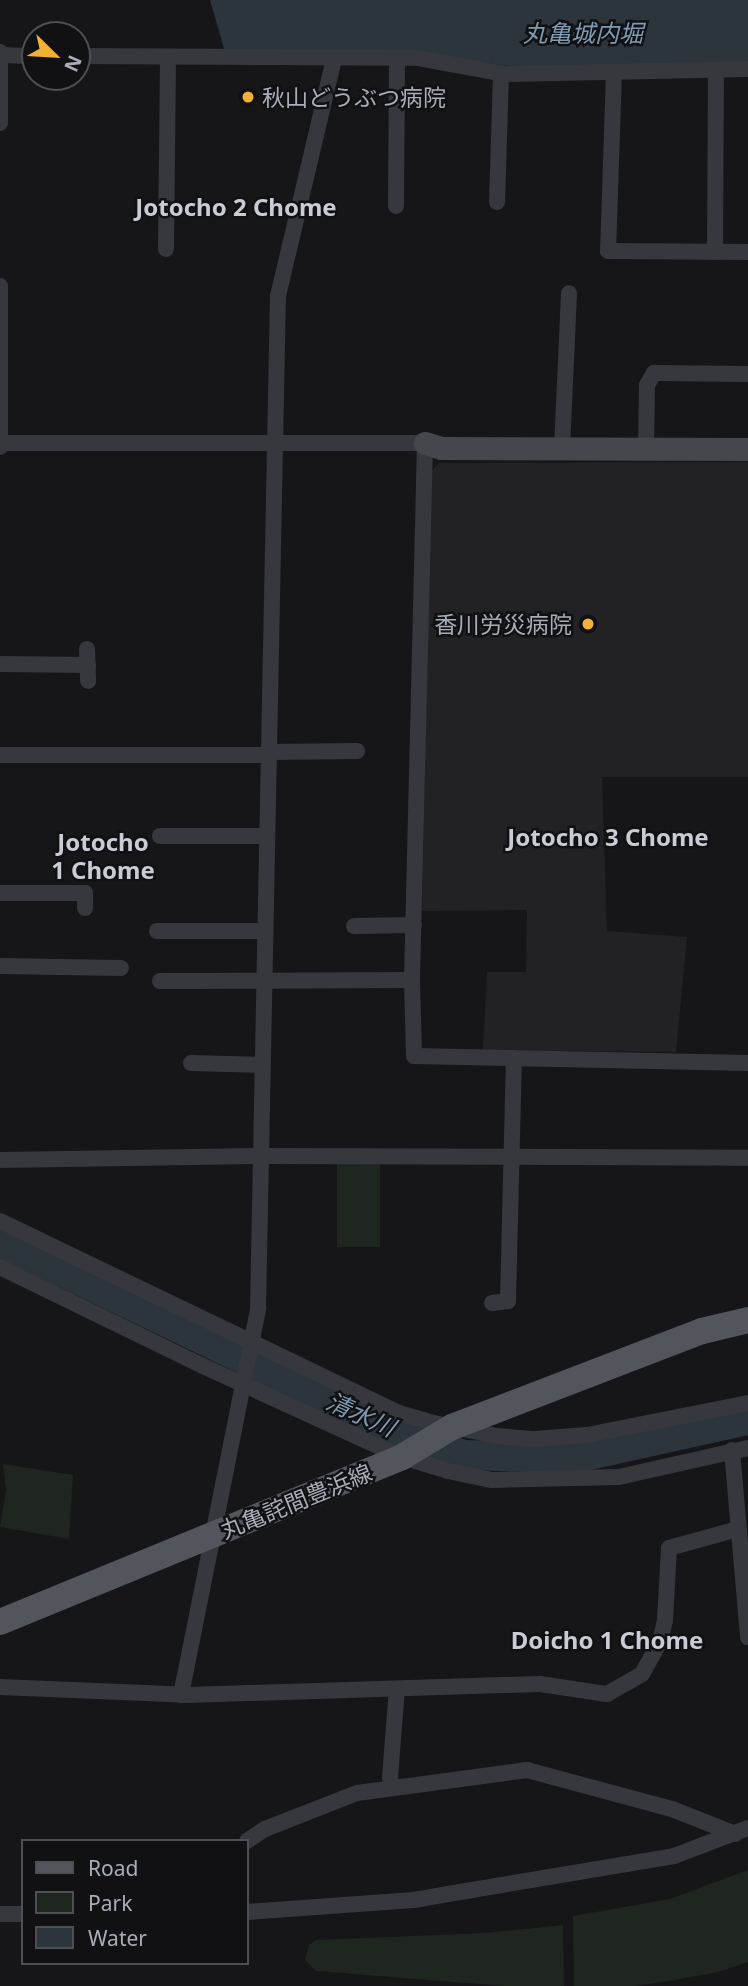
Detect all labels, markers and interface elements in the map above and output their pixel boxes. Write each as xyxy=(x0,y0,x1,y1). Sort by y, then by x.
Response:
water label: 丸亀城内堀 xyxy=(523,19,643,47)
north arrow xyxy=(21,21,91,91)
text: N xyxy=(58,51,88,76)
place label: 秋山どうぶつ病院 xyxy=(262,83,446,111)
marker: 秋山どうぶつ病院 xyxy=(240,89,256,105)
district label: Jotocho 2 Chome xyxy=(135,193,337,221)
place label: 香川労災病院 xyxy=(434,610,572,638)
marker: 香川労災病院 xyxy=(578,614,598,634)
district label: Jotocho 3 Chome xyxy=(507,823,709,851)
district label: Jotocho 1 Chome xyxy=(51,828,155,884)
water label: 清水川 xyxy=(322,1386,400,1442)
street label: 丸亀詫間豊浜線 xyxy=(216,1458,376,1544)
district label: Doicho 1 Chome xyxy=(511,1626,703,1654)
legend xyxy=(21,1839,248,1965)
text: Road xyxy=(88,1854,138,1882)
text: Park xyxy=(88,1889,132,1917)
text: Water xyxy=(88,1924,147,1952)

